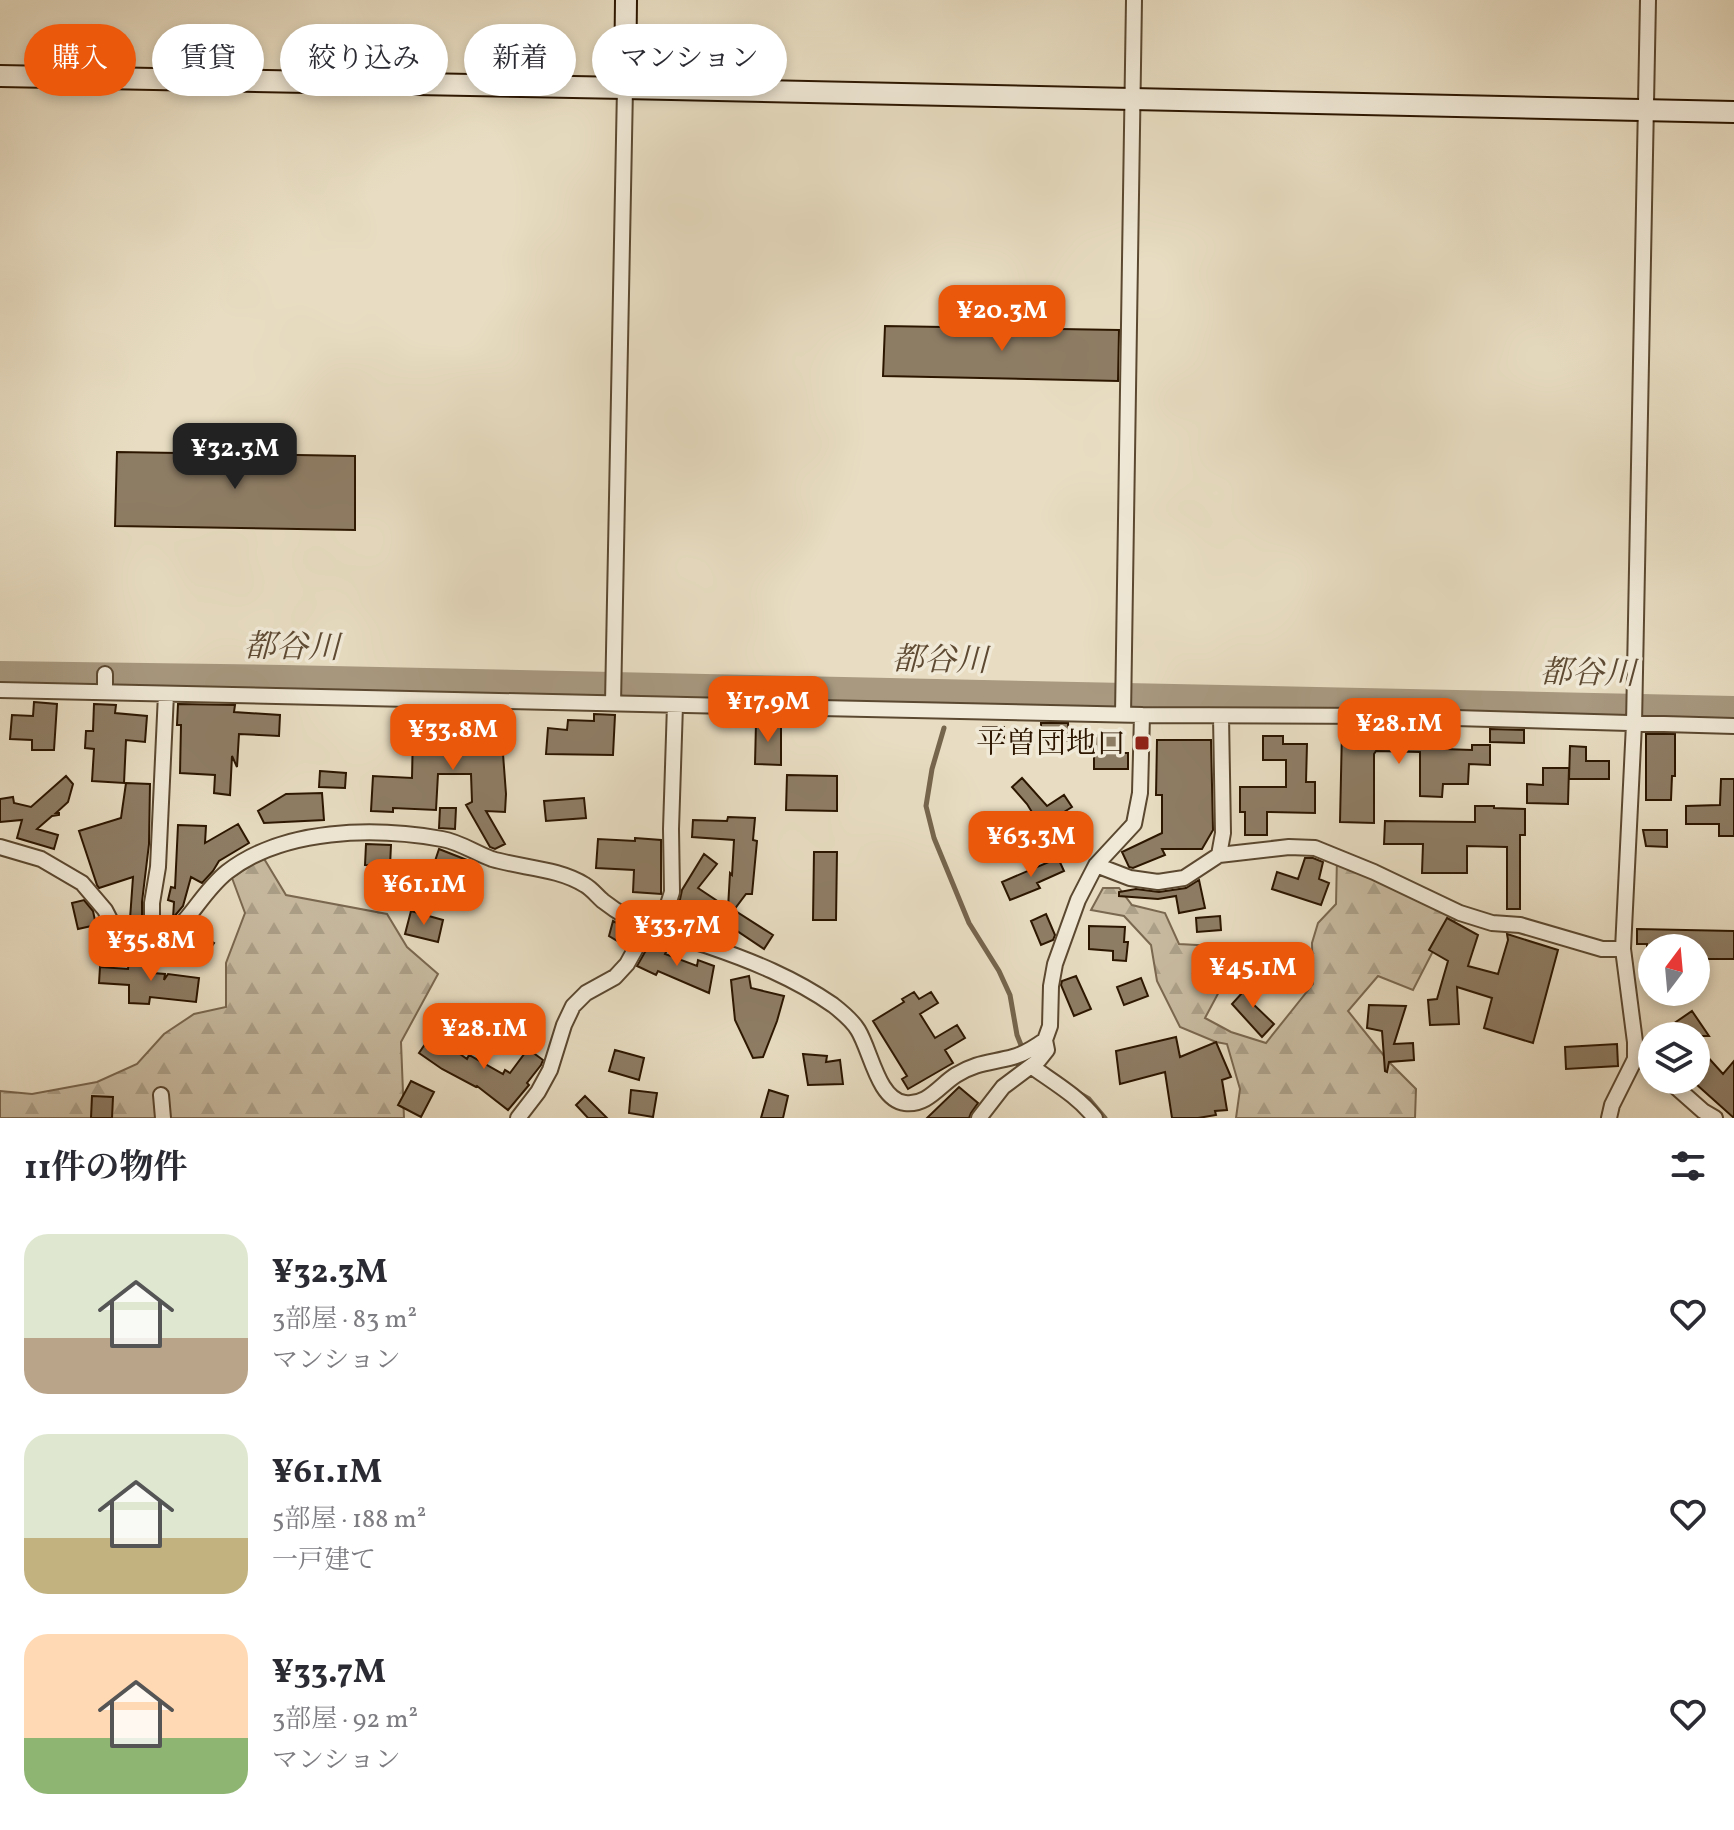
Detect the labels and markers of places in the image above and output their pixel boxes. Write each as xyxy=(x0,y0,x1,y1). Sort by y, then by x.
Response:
pin: ¥20.3M xyxy=(937,285,1067,353)
pin: ¥32.3M xyxy=(170,423,300,491)
pin: ¥17.9M xyxy=(703,676,833,744)
pin: ¥28.1M xyxy=(1334,698,1464,766)
pin: ¥33.8M xyxy=(388,704,518,772)
place label: 平曽団地口 xyxy=(976,724,1126,766)
marker: 平曽団地口 xyxy=(1133,734,1151,752)
pin: ¥63.3M xyxy=(966,811,1096,879)
pin: ¥61.1M xyxy=(359,859,489,927)
pin: ¥33.7M xyxy=(612,900,742,968)
pin: ¥35.8M xyxy=(86,915,216,983)
pin: ¥45.1M xyxy=(1188,942,1318,1010)
pin: ¥28.1M xyxy=(419,1003,549,1071)

